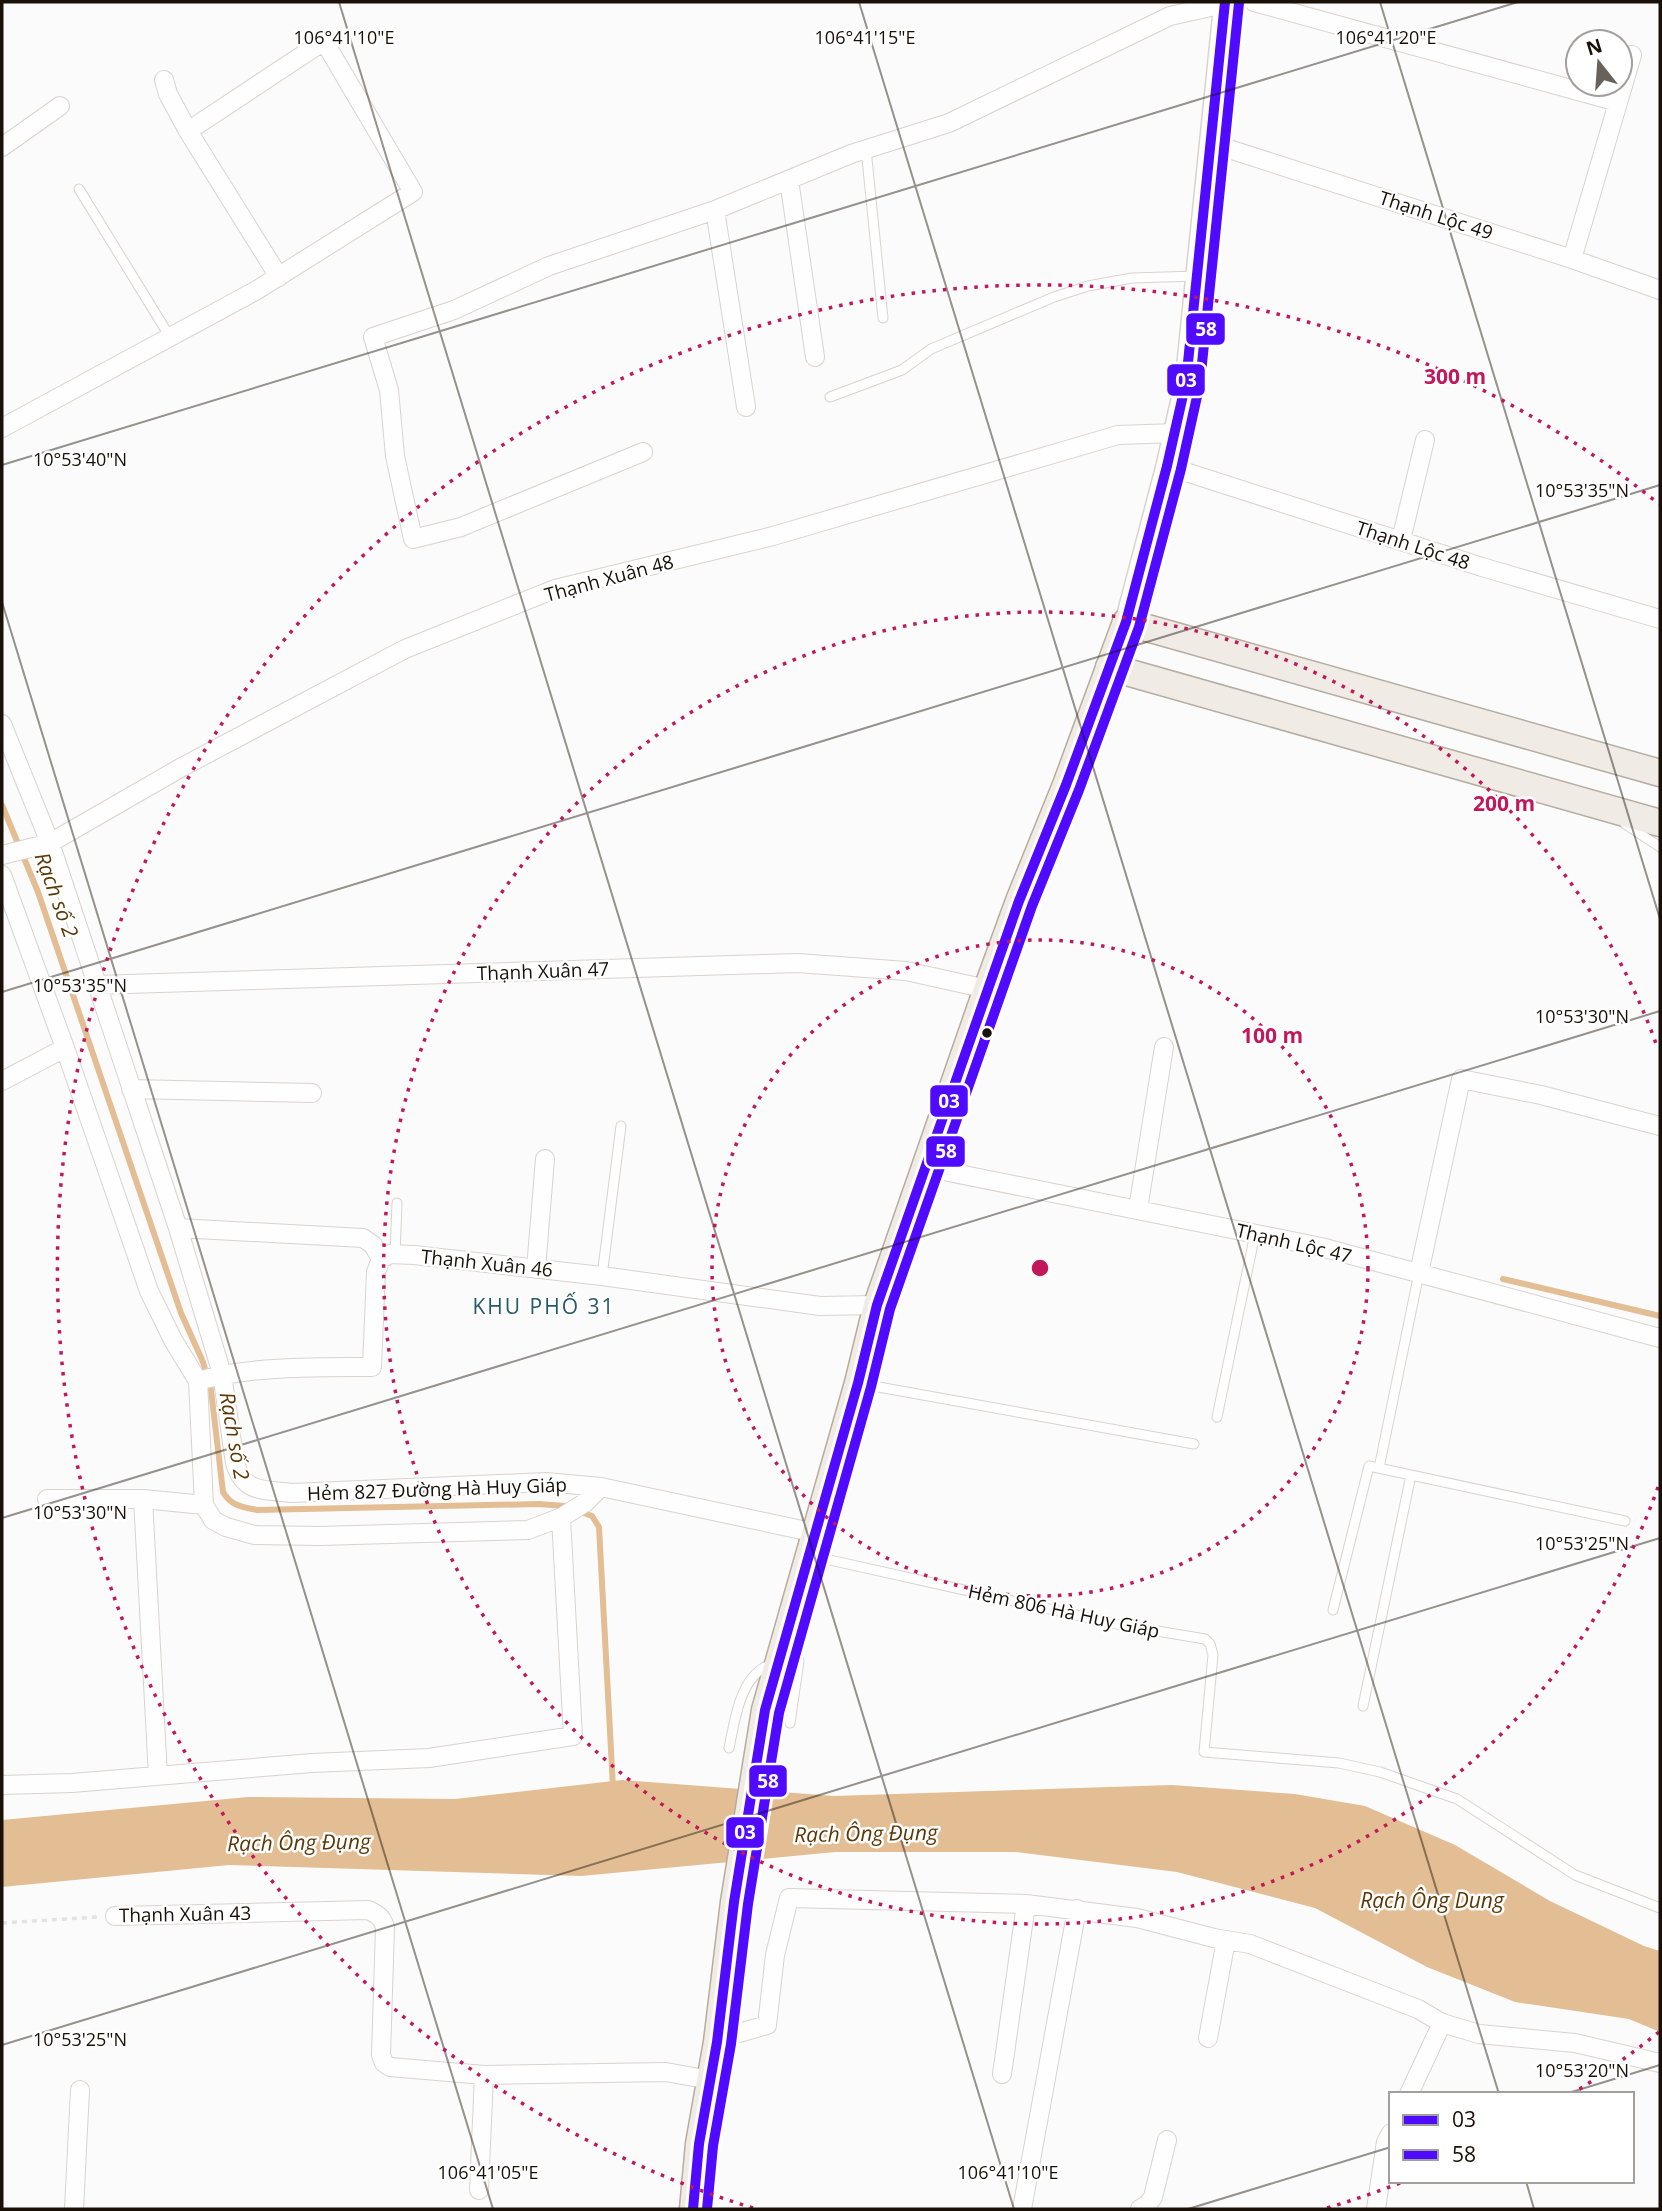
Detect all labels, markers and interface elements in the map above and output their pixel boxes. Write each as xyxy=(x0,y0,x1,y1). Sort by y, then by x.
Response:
text: 106°41'10"E xyxy=(294,25,394,49)
text: 106°41'15"E xyxy=(815,25,915,49)
text: 106°41'20"E xyxy=(1336,25,1436,49)
north arrow xyxy=(1564,28,1634,98)
text: N xyxy=(1583,32,1605,61)
street label: Thạnh Lộc 49 xyxy=(1376,184,1496,246)
line badge: 58 xyxy=(1185,312,1226,346)
text: 58 xyxy=(1195,316,1217,342)
text: 300 m xyxy=(1424,362,1486,390)
line badge: 03 xyxy=(1166,363,1206,397)
text: 03 xyxy=(1175,367,1197,393)
text: 10°53'40"N xyxy=(33,447,127,471)
text: 10°53'35"N xyxy=(1535,478,1629,502)
street label: Thạnh Lộc 48 xyxy=(1353,514,1473,576)
street label: Thạnh Xuân 48 xyxy=(542,548,676,608)
text: 200 m xyxy=(1473,789,1535,817)
water label: Rạch số 2 xyxy=(29,848,85,942)
street label: Thạnh Xuân 47 xyxy=(476,956,610,986)
text: 10°53'35"N xyxy=(33,973,127,997)
text: 10°53'30"N xyxy=(1535,1004,1629,1028)
text: 100 m xyxy=(1241,1021,1303,1049)
unlabelled marker xyxy=(980,1026,994,1040)
line badge: 03 xyxy=(929,1084,969,1118)
text: 03 xyxy=(938,1088,960,1114)
line badge: 58 xyxy=(925,1135,966,1168)
text: 58 xyxy=(935,1138,957,1164)
street label: Thạnh Lộc 47 xyxy=(1234,1217,1354,1269)
street label: Thạnh Xuân 46 xyxy=(420,1243,554,1283)
centre of rings xyxy=(1028,1256,1052,1280)
district label: KHU PHỐ 31 xyxy=(472,1292,616,1320)
water label: Rạch số 2 xyxy=(213,1390,257,1482)
street label: Hẻm 827 Đường Hà Huy Giáp xyxy=(307,1471,567,1507)
text: 10°53'30"N xyxy=(33,1500,127,1524)
text: 10°53'25"N xyxy=(1535,1531,1629,1555)
street label: Hẻm 806 Hà Huy Giáp xyxy=(966,1578,1162,1644)
line badge: 58 xyxy=(748,1764,788,1798)
text: 58 xyxy=(757,1768,779,1794)
line badge: 03 xyxy=(725,1816,765,1849)
water label: Rạch Ông Đụng xyxy=(794,1818,939,1848)
text: 03 xyxy=(734,1819,756,1845)
water label: Rạch Ông Đụng xyxy=(227,1827,372,1857)
water label: Rạch Ông Dung xyxy=(1360,1886,1505,1914)
street label: Thạnh Xuân 43 xyxy=(119,1900,251,1928)
text: 10°53'25"N xyxy=(33,2027,127,2051)
text: 10°53'20"N xyxy=(1535,2058,1629,2082)
legend xyxy=(1389,2092,1634,2183)
text: 03 xyxy=(1452,2105,1476,2133)
text: 58 xyxy=(1452,2140,1476,2168)
text: 106°41'05"E xyxy=(438,2160,538,2184)
text: 106°41'10"E xyxy=(958,2160,1058,2184)

